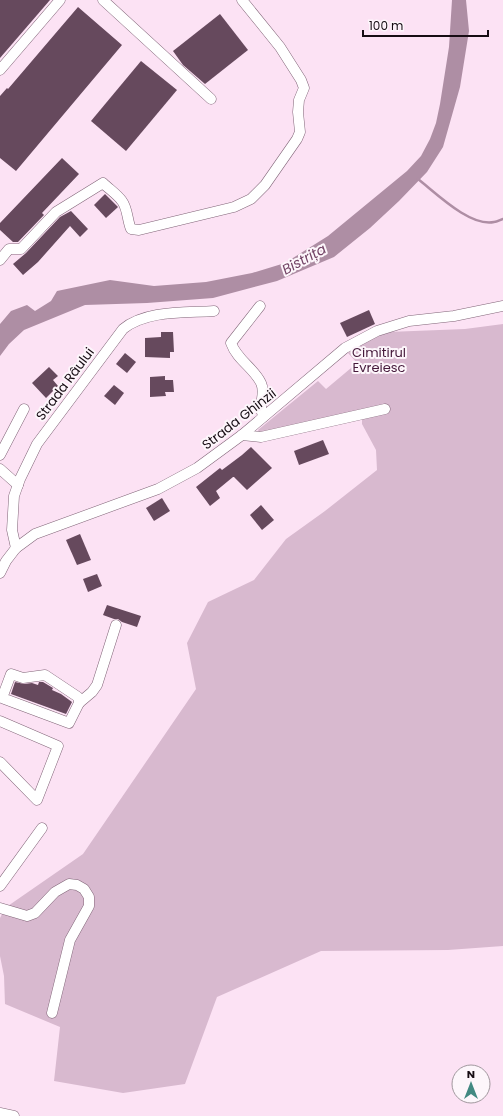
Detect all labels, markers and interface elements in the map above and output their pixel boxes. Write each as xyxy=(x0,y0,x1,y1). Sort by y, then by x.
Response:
scale bar xyxy=(363,12,488,38)
text: 100 m xyxy=(369,17,403,34)
water label: Bistrița xyxy=(278,238,330,279)
park label: Cimitirul Evreiesc xyxy=(352,343,406,377)
street label: Strada Râului xyxy=(31,344,99,424)
street label: Strada Ghinzii xyxy=(198,384,280,454)
north arrow xyxy=(451,1064,491,1104)
text: N xyxy=(467,1066,475,1082)

